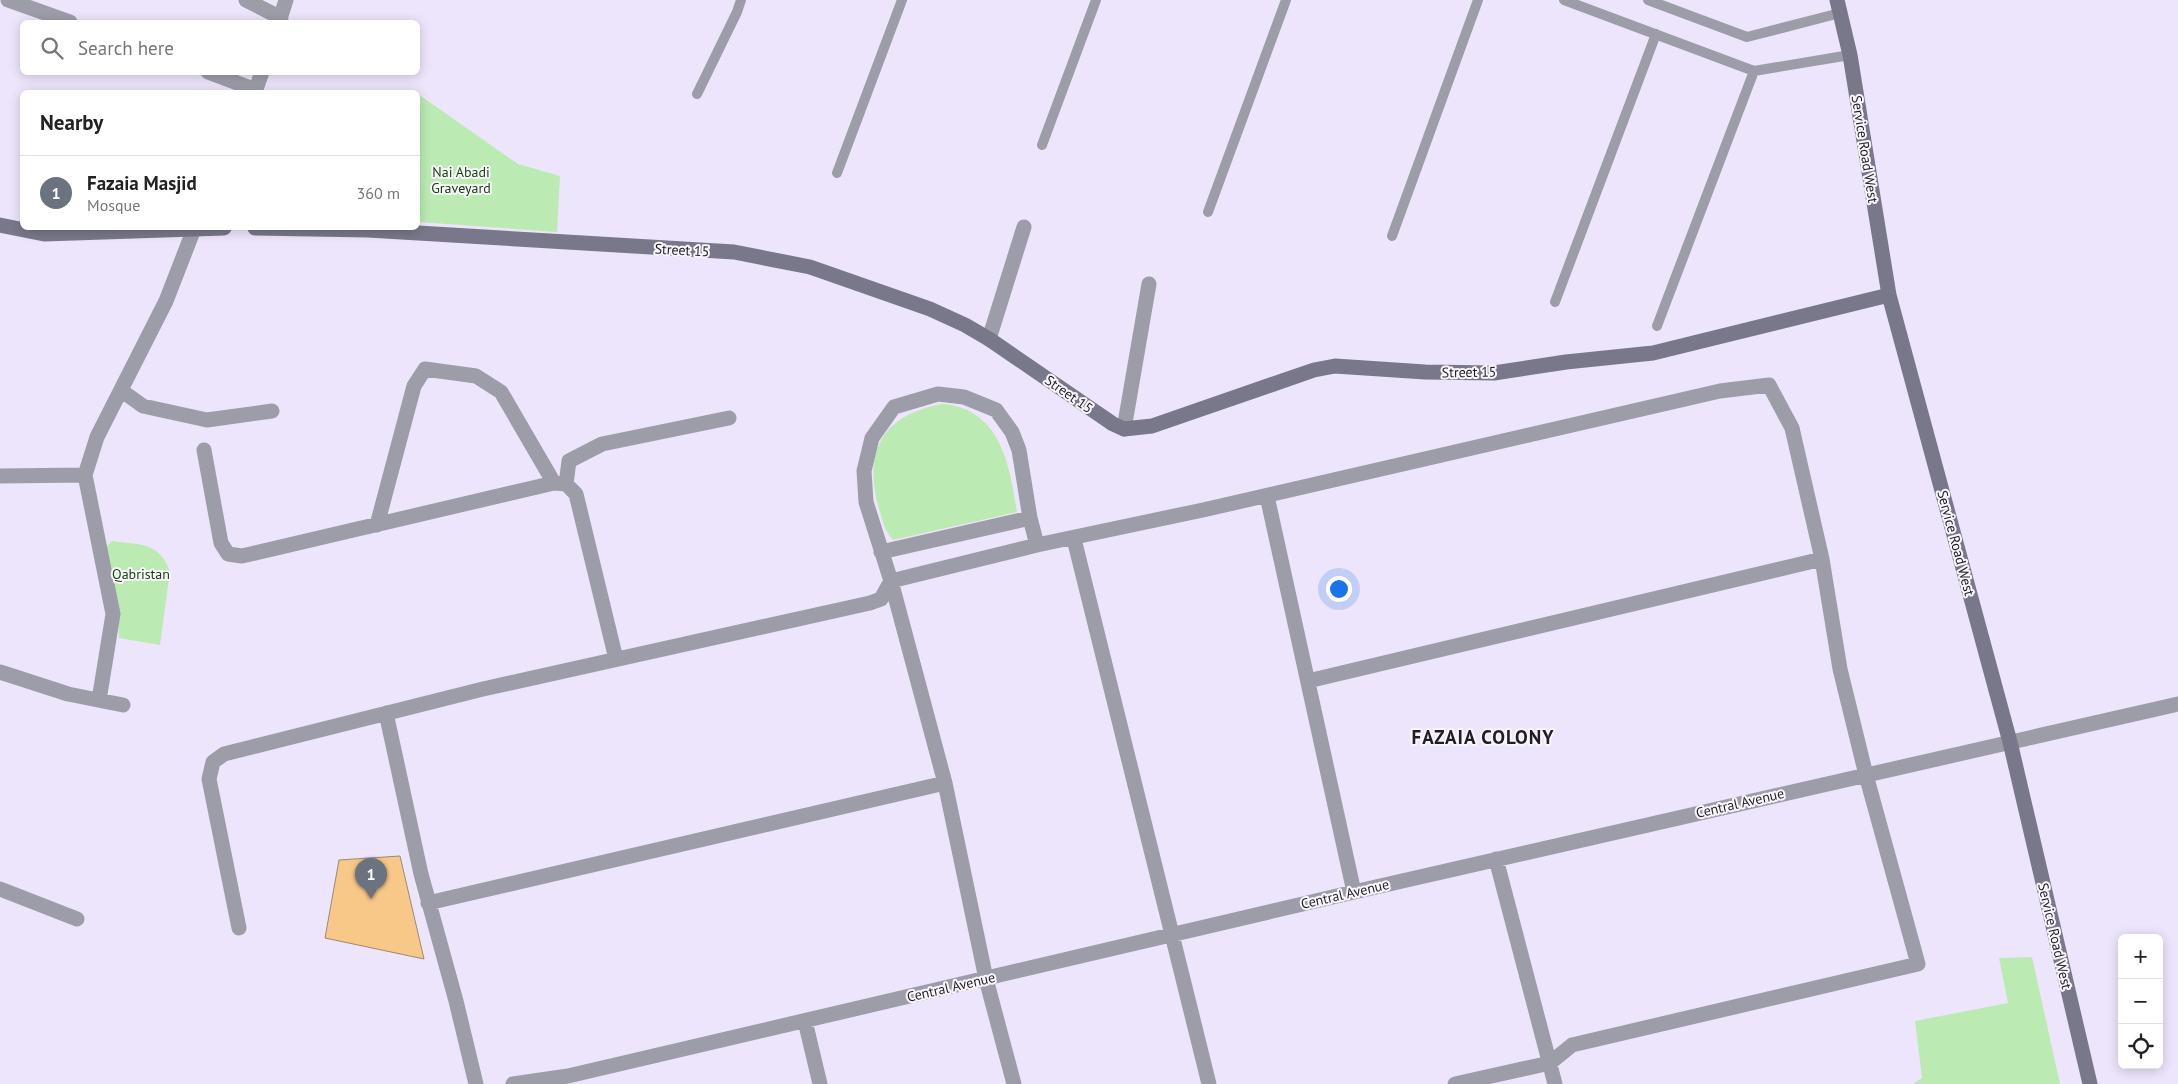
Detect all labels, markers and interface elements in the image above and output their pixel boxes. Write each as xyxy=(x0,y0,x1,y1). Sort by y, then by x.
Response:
search box xyxy=(20,20,420,75)
icon: search xyxy=(38,34,66,62)
text: Search here xyxy=(78,36,174,60)
street label: Service Road West xyxy=(1848,94,1882,204)
text: Nearby xyxy=(40,109,103,136)
park label: Nai Abadi Graveyard xyxy=(431,163,491,197)
text: Fazaia Masjid xyxy=(87,171,197,195)
text: 1 xyxy=(51,183,61,203)
text: 360 m xyxy=(357,183,400,203)
text: Mosque xyxy=(87,195,140,215)
street label: Street 15 xyxy=(654,240,710,260)
street label: Street 15 xyxy=(1441,363,1497,381)
street label: Street 15 xyxy=(1041,371,1097,417)
street label: Service Road West xyxy=(1933,488,1979,598)
park label: Qabristan xyxy=(112,565,170,583)
your location xyxy=(1326,576,1352,602)
district label: FAZAIA COLONY xyxy=(1412,725,1554,749)
street label: Central Avenue xyxy=(1694,784,1786,822)
pin: 1 xyxy=(355,858,387,899)
street label: Central Avenue xyxy=(1299,875,1391,913)
street label: Service Road West xyxy=(2034,881,2076,991)
map controls xyxy=(2118,934,2163,1069)
button: + xyxy=(2118,934,2163,979)
street label: Central Avenue xyxy=(905,968,997,1006)
button: − xyxy=(2118,979,2163,1024)
button: locate xyxy=(2118,1024,2163,1069)

